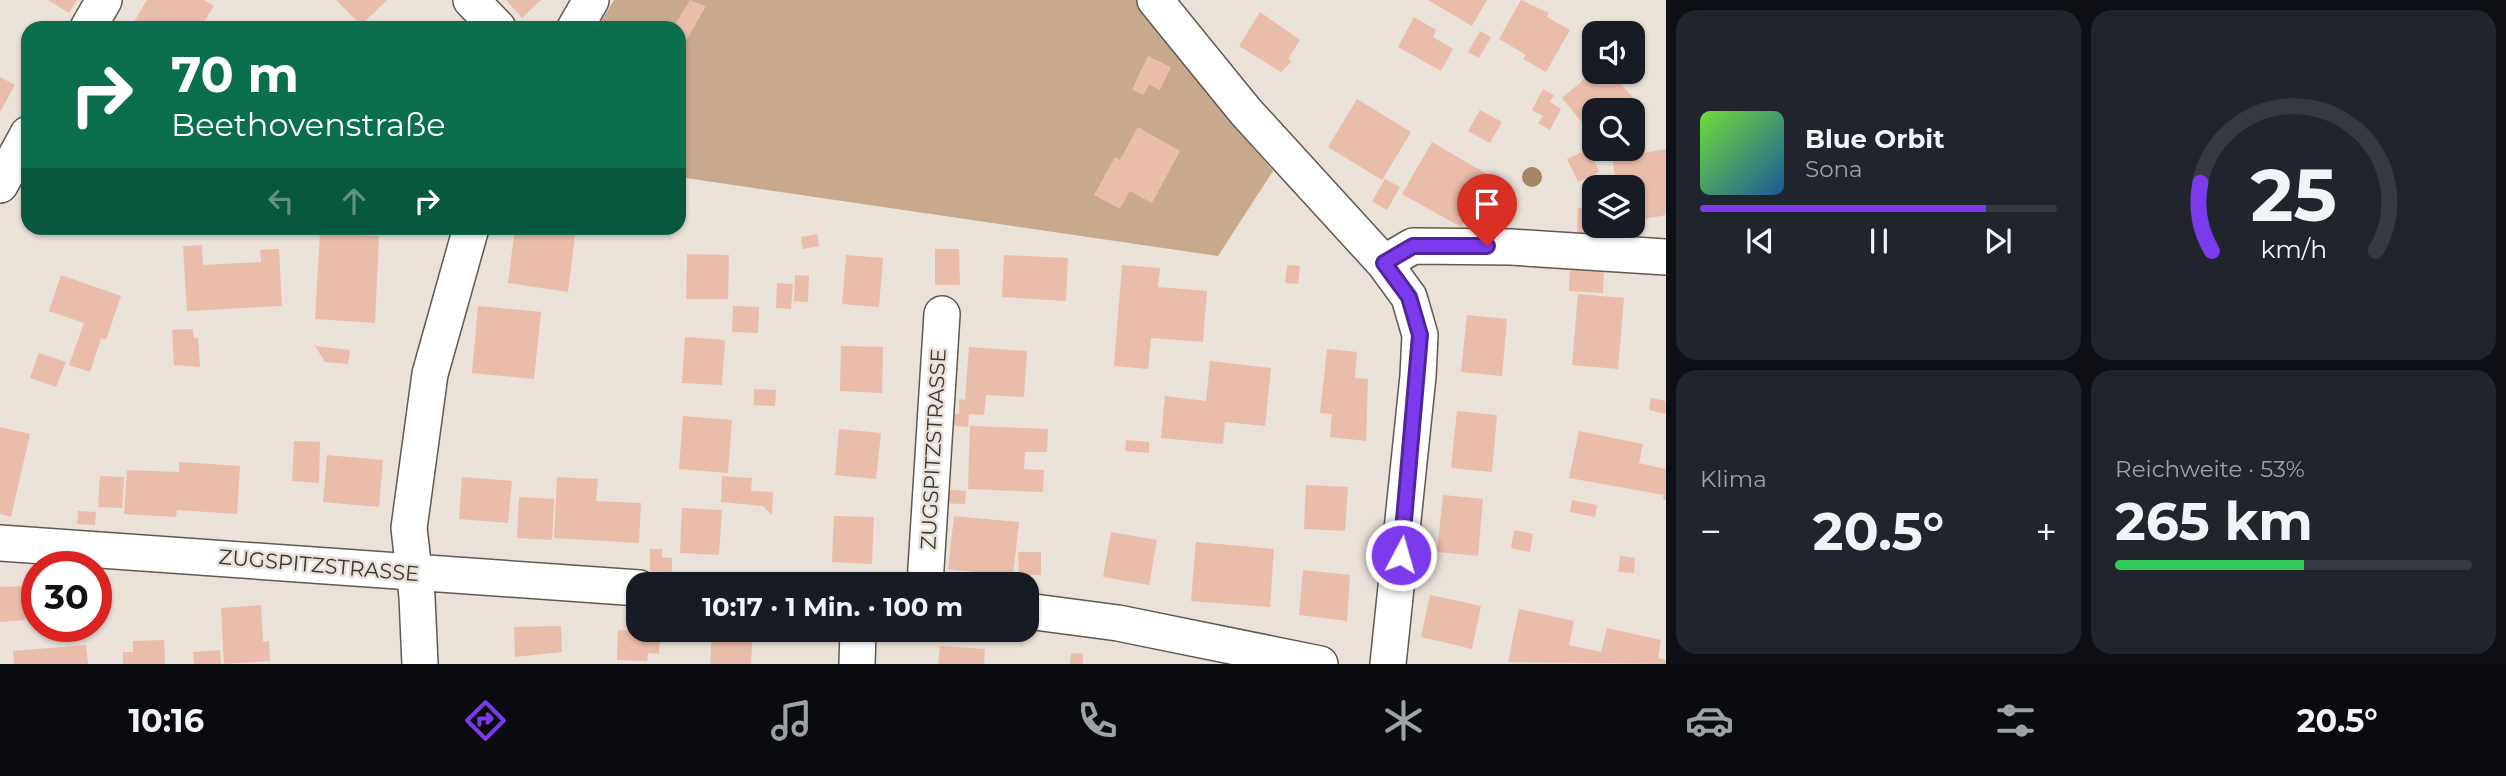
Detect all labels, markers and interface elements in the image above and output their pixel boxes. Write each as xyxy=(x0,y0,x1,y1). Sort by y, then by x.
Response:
map controls xyxy=(1582,21,1645,238)
button: sound xyxy=(1582,21,1645,84)
text: 70 m xyxy=(171,45,299,104)
icon: right xyxy=(56,49,147,140)
button: search xyxy=(1582,98,1645,161)
text: Beethovenstraße xyxy=(171,105,446,144)
text: Blue Orbit xyxy=(1805,123,1944,155)
text: 25 xyxy=(2250,152,2337,240)
text: Sona xyxy=(1805,155,1863,183)
pin xyxy=(1457,174,1517,246)
button: layers xyxy=(1582,175,1645,238)
icon: left xyxy=(262,182,300,220)
icon: ahead xyxy=(335,182,373,220)
icon: right xyxy=(408,182,446,220)
icon: arrive xyxy=(1468,185,1506,223)
icon: previous xyxy=(1741,222,1779,260)
icon: pause xyxy=(1860,222,1898,260)
icon: next xyxy=(1979,222,2017,260)
text: km/h xyxy=(2260,234,2327,264)
street label: ZUGSPITZSTRASSE xyxy=(915,348,951,550)
text: Reichweite · 53% xyxy=(2115,455,2305,483)
text: Klima xyxy=(1700,465,1767,493)
text: 265 km xyxy=(2115,490,2313,553)
text: 20.5° xyxy=(1813,500,1944,563)
text: − xyxy=(1700,508,1722,555)
text: + xyxy=(2035,508,2057,555)
position arrow xyxy=(1364,518,1438,592)
street label: ZUGSPITZSTRASSE xyxy=(218,544,420,586)
speed limit sign: 30 xyxy=(21,551,112,642)
text: 10:17 · 1 Min. · 100 m xyxy=(702,591,963,623)
icon: directions xyxy=(461,696,510,745)
icon: music xyxy=(767,696,816,745)
icon: phone xyxy=(1073,696,1122,745)
icon: climate xyxy=(1379,696,1428,745)
icon: car xyxy=(1685,696,1734,745)
icon: filters xyxy=(1991,696,2040,745)
text: 10:16 xyxy=(128,701,204,740)
text: 20.5° xyxy=(2297,701,2378,740)

